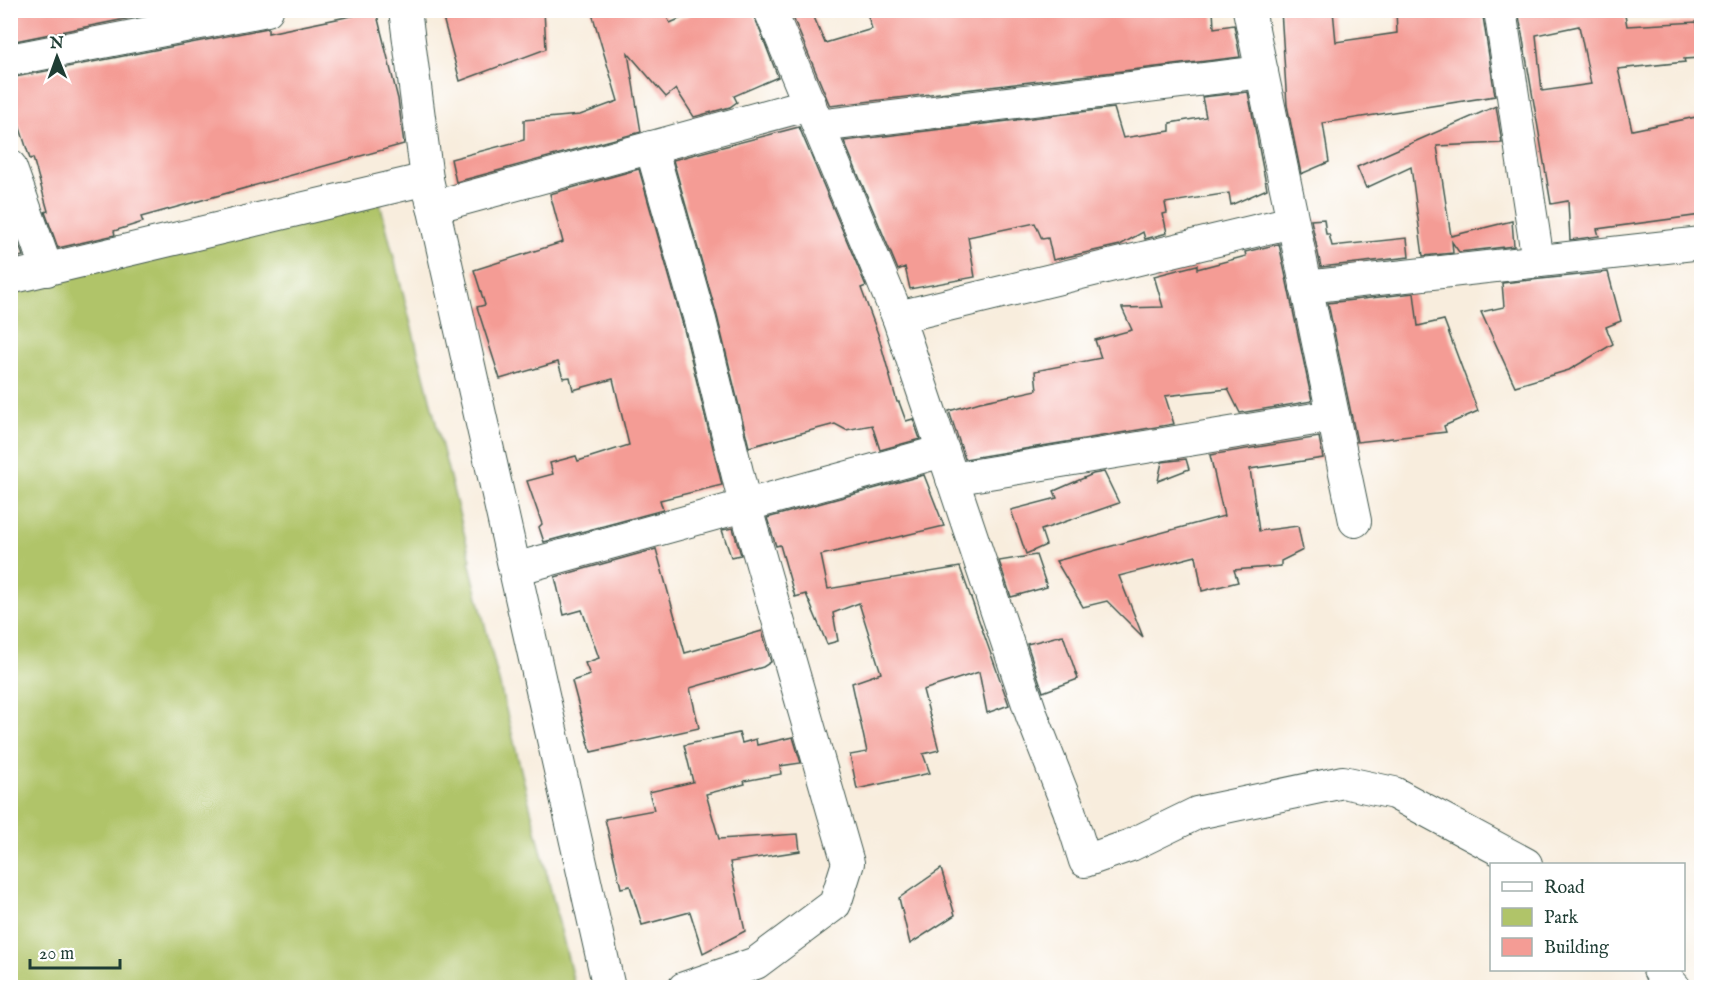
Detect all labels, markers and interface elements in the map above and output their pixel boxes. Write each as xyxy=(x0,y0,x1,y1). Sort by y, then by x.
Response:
north arrow xyxy=(27,27,87,87)
text: N xyxy=(49,34,64,54)
legend xyxy=(1490,863,1685,971)
text: Road xyxy=(1544,877,1585,900)
text: Park xyxy=(1544,907,1579,930)
scale bar xyxy=(30,932,120,970)
text: Building xyxy=(1544,937,1609,960)
text: 20 m xyxy=(39,943,74,966)

